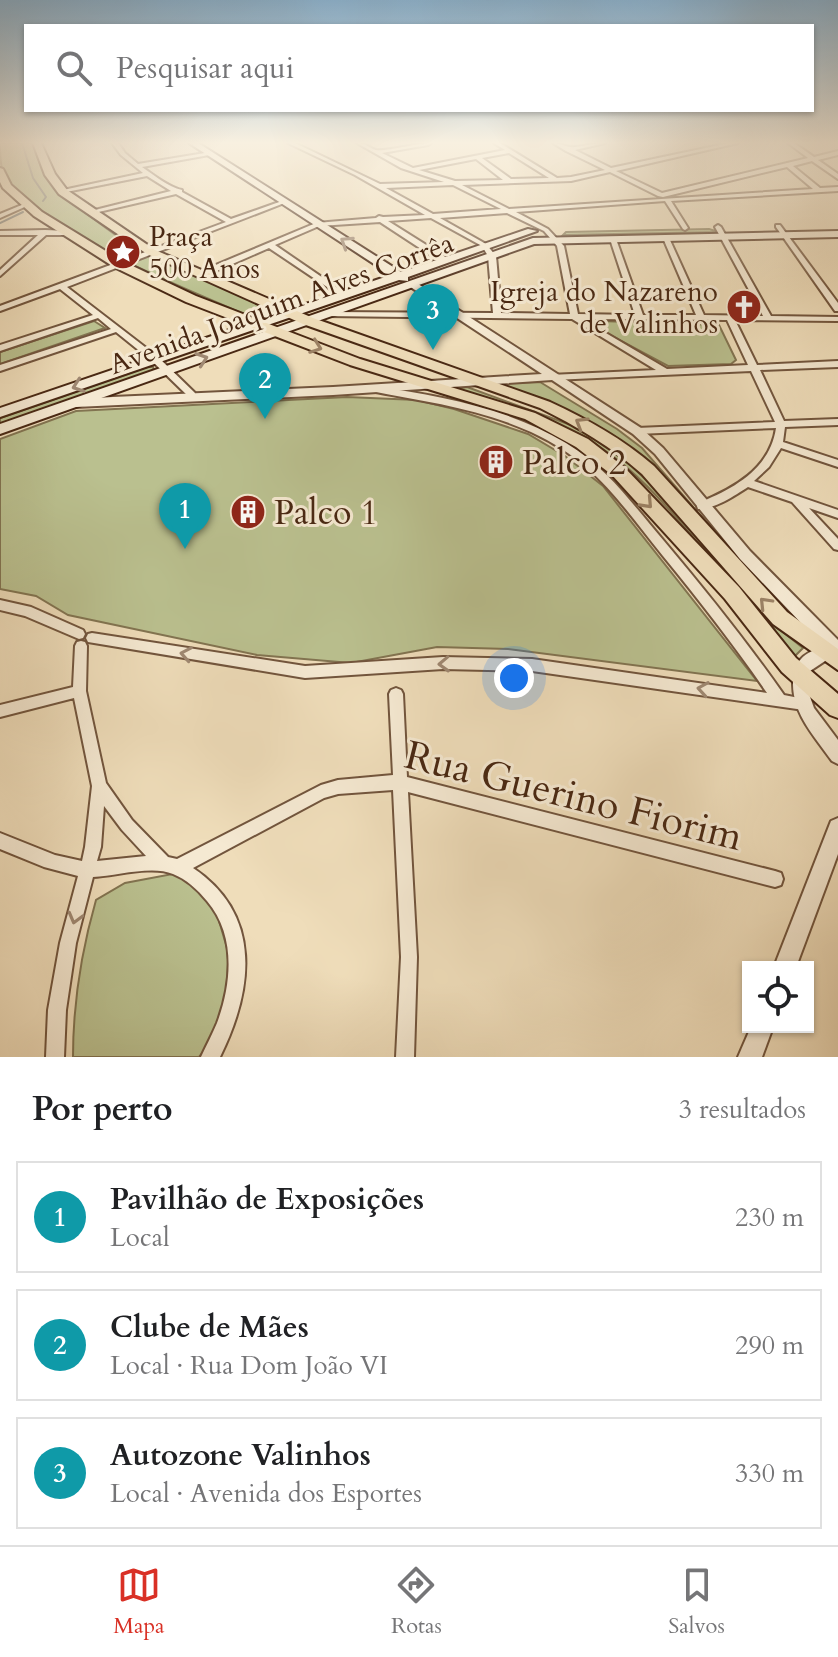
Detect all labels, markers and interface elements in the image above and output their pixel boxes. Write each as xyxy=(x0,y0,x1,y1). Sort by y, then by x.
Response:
search box xyxy=(24,24,814,112)
icon: search xyxy=(52,46,96,90)
text: Pesquisar aqui xyxy=(116,48,294,89)
place label: Praça 500 Anos xyxy=(149,218,260,288)
street label: Avenida Joaquim Alves Corrêa xyxy=(104,224,459,384)
place icon: Praça 500 Anos xyxy=(104,233,142,271)
one-way arrow xyxy=(340,236,355,251)
place label: Igreja do Nazareno de Valinhos xyxy=(490,273,718,343)
pin: 3 xyxy=(407,284,459,350)
church icon: Igreja do Nazareno de Valinhos xyxy=(725,288,763,326)
one-way arrow xyxy=(308,338,322,354)
one-way arrow xyxy=(195,353,209,369)
pin: 2 xyxy=(239,353,291,419)
one-way arrow xyxy=(72,376,86,392)
one-way arrow xyxy=(575,417,590,433)
place label: Palco 2 xyxy=(522,440,626,486)
building icon: Palco 2 xyxy=(477,443,515,481)
pin: 1 xyxy=(159,483,211,549)
place label: Palco 1 xyxy=(274,490,378,536)
building icon: Palco 1 xyxy=(229,493,267,531)
one-way arrow xyxy=(637,493,651,508)
one-way arrow xyxy=(760,598,775,612)
one-way arrow xyxy=(179,647,193,664)
one-way arrow xyxy=(437,655,450,672)
your location xyxy=(494,658,534,698)
one-way arrow xyxy=(696,681,709,698)
street label: Rua Guerino Fiorim xyxy=(399,728,748,865)
one-way arrow xyxy=(68,910,84,924)
map controls xyxy=(742,961,814,1033)
button: locate xyxy=(742,961,814,1033)
text: Por perto xyxy=(32,1086,173,1132)
text: 3 resultados xyxy=(679,1092,806,1127)
text: Pavilhão de Exposições xyxy=(110,1179,424,1220)
text: 1 xyxy=(53,1200,67,1235)
text: 230 m xyxy=(735,1200,804,1235)
text: Local xyxy=(110,1220,170,1255)
text: Clube de Mães xyxy=(110,1307,309,1348)
text: 2 xyxy=(53,1328,67,1363)
text: 290 m xyxy=(735,1328,804,1363)
text: Local · Rua Dom João VI xyxy=(110,1348,388,1383)
text: Autozone Valinhos xyxy=(110,1435,371,1476)
text: 3 xyxy=(53,1456,67,1491)
text: 330 m xyxy=(735,1456,804,1491)
text: Local · Avenida dos Esportes xyxy=(110,1476,422,1511)
tab: Mapa xyxy=(113,1563,165,1641)
tab: Rotas xyxy=(391,1563,442,1641)
tab: Salvos xyxy=(668,1563,725,1641)

